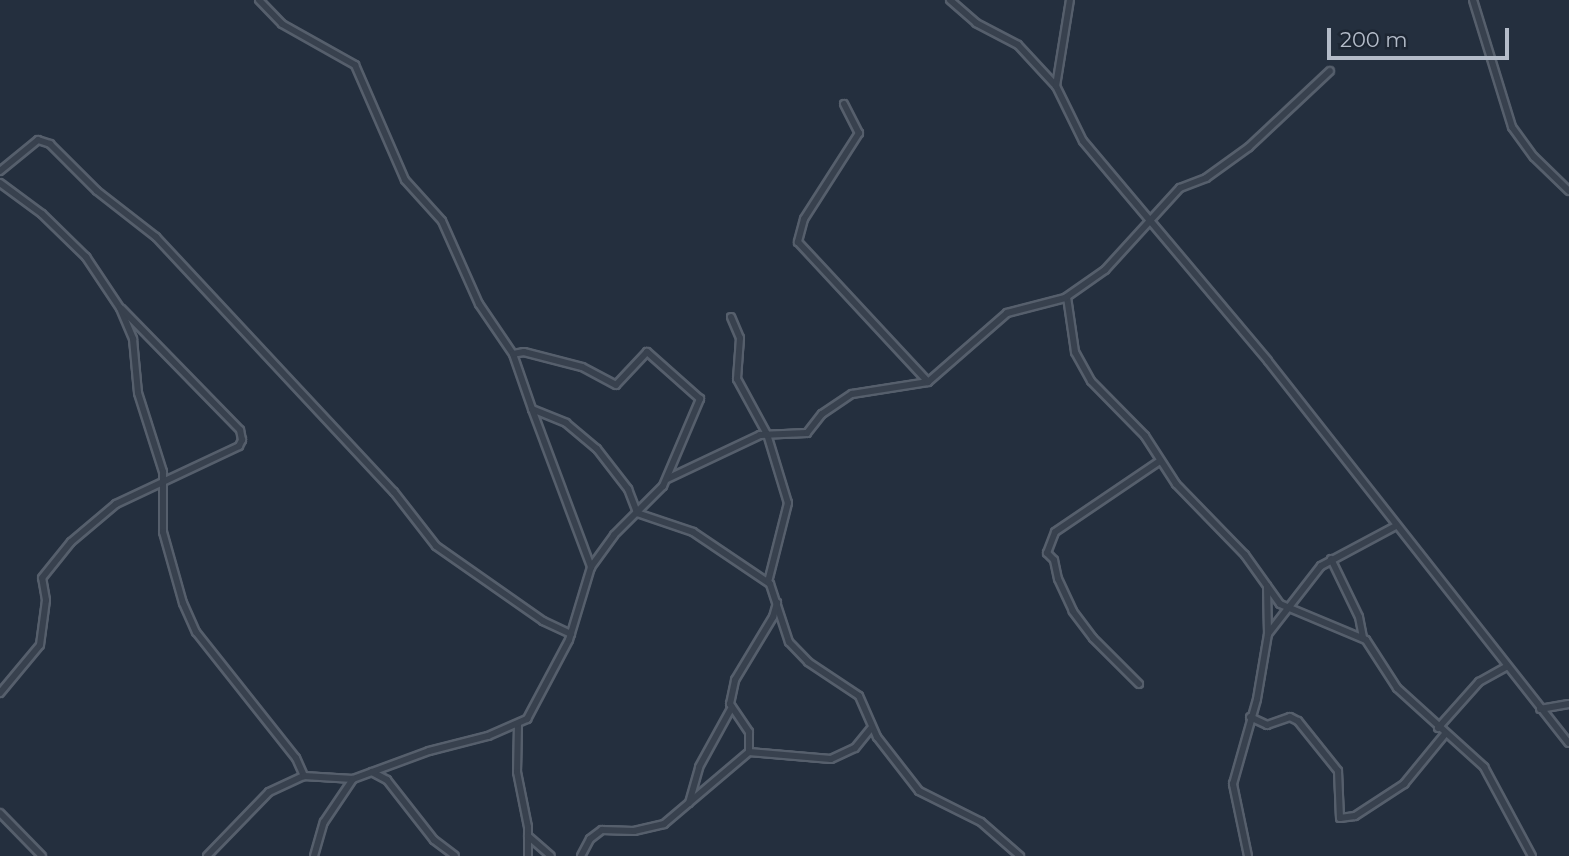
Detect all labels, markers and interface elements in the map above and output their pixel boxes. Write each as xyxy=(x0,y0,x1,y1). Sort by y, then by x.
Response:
scale bar xyxy=(1331,14,1513,58)
text: 200 m xyxy=(1340,27,1407,52)

